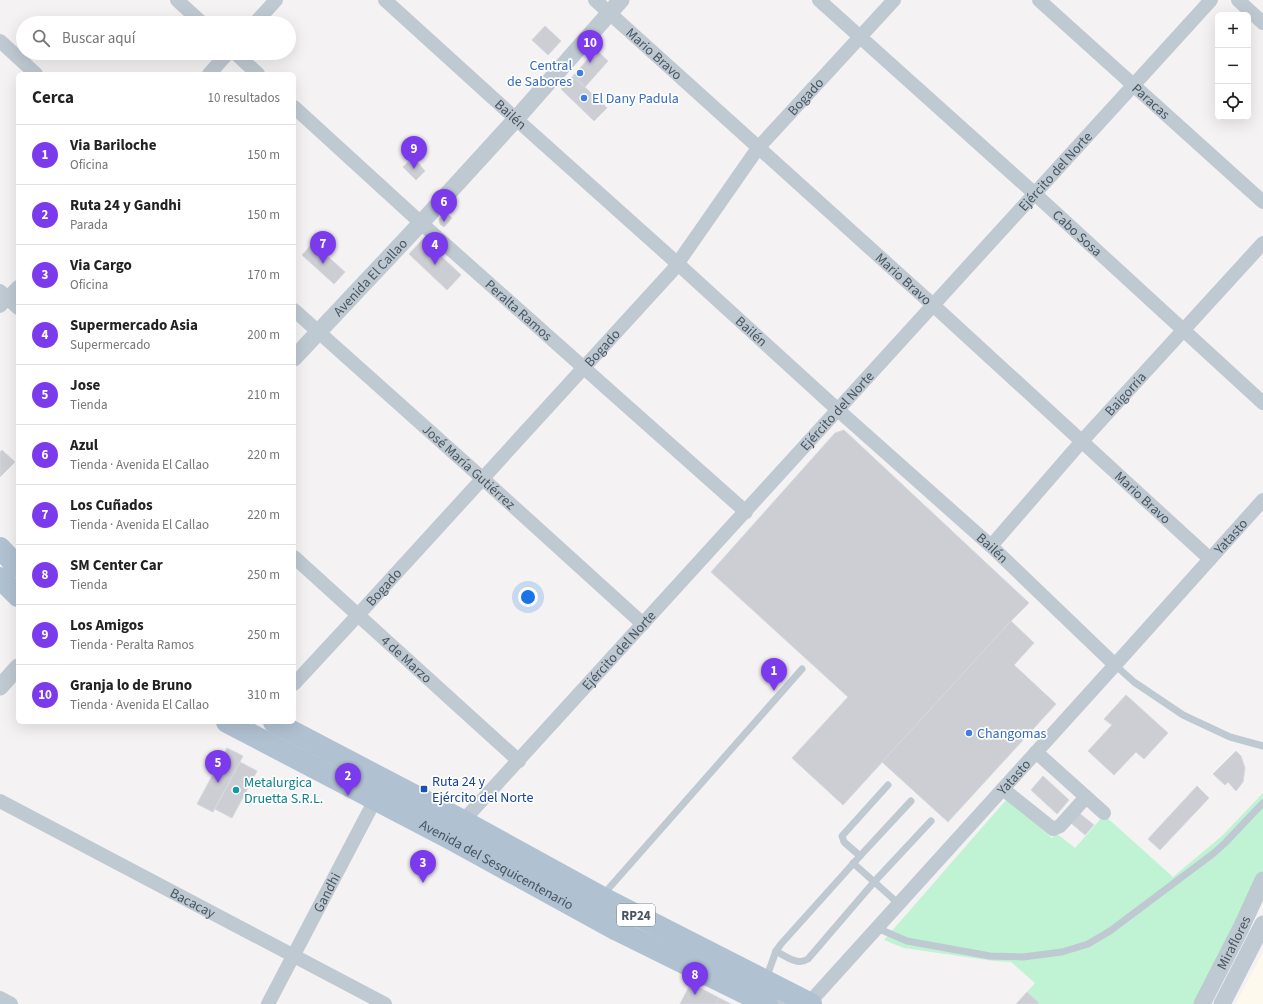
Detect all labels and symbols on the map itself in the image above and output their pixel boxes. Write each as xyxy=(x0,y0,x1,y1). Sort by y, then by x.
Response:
street label: Mario Bravo xyxy=(621,24,686,85)
pin: 10 xyxy=(577,30,603,63)
place label: Central de Sabores xyxy=(507,56,572,92)
marker: Central de Sabores xyxy=(575,68,585,78)
street label: Bogado xyxy=(783,74,829,120)
street label: Paracas xyxy=(1127,79,1174,125)
place label: El Dany Padula xyxy=(592,89,679,109)
marker: El Dany Padula xyxy=(579,93,589,103)
street label: Bailén xyxy=(490,95,531,135)
street label: Ejército del Norte xyxy=(1014,128,1097,216)
pin: 9 xyxy=(401,136,427,169)
pin: 6 xyxy=(431,189,457,222)
street label: Cabo Sosa xyxy=(1048,206,1106,262)
pin: 7 xyxy=(310,231,336,264)
pin: 4 xyxy=(422,232,448,265)
street label: Avenida El Callao xyxy=(329,234,412,321)
street label: Mario Bravo xyxy=(871,249,936,310)
street label: Peralta Ramos xyxy=(480,275,556,346)
street label: Bailén xyxy=(731,312,771,352)
street label: Bogado xyxy=(580,325,625,372)
street label: Ejército del Norte xyxy=(796,367,879,456)
street label: Baigorria xyxy=(1101,368,1151,421)
street label: José María Gutiérrez xyxy=(417,420,520,515)
street label: Mario Bravo xyxy=(1110,467,1175,529)
street label: Yatasto xyxy=(1209,515,1253,560)
street label: Bailén xyxy=(972,529,1012,568)
street label: Bogado xyxy=(362,564,407,611)
your location xyxy=(518,587,538,607)
street label: Ejército del Norte xyxy=(578,607,661,695)
street label: 4 de Marzo xyxy=(376,631,436,688)
pin: 1 xyxy=(761,658,787,691)
place label: Changomas xyxy=(977,724,1046,744)
marker: Changomas xyxy=(964,728,974,738)
pin: 5 xyxy=(205,750,231,783)
street label: Yatasto xyxy=(992,755,1036,801)
pin: 2 xyxy=(335,763,361,796)
place label: Ruta 24 y Ejército del Norte xyxy=(432,772,533,808)
place label: Metalurgica Druetta S.R.L. xyxy=(244,773,323,809)
marker: Ruta 24 y Ejército del Norte xyxy=(419,784,429,794)
marker: Metalurgica Druetta S.R.L. xyxy=(231,785,241,795)
street label: Avenida del Sesquicentenario xyxy=(416,815,577,915)
pin: 3 xyxy=(410,850,436,883)
street label: Gandhi xyxy=(309,870,346,916)
street label: Bacacay xyxy=(166,883,219,924)
road number: RP24 xyxy=(617,904,655,926)
street label: Miraflores xyxy=(1212,913,1256,973)
pin: 8 xyxy=(682,962,708,995)

